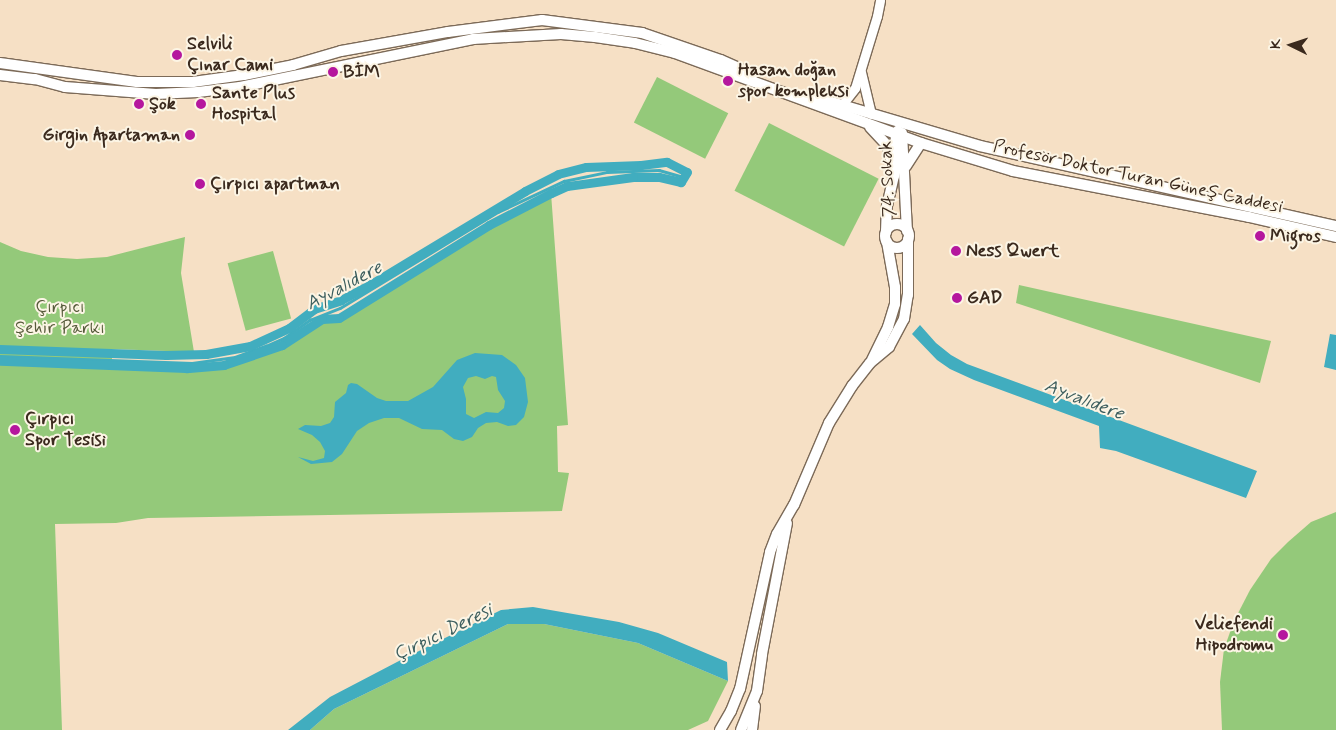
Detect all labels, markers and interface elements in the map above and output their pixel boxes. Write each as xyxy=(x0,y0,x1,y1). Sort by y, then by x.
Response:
north arrow xyxy=(1266,20,1316,70)
place label: Selvili Çınar Cami xyxy=(187,34,278,76)
text: K xyxy=(1267,38,1285,50)
marker: Selvili Çınar Cami xyxy=(171,49,183,61)
place label: Hasan doğan spor kompleksi xyxy=(738,60,850,102)
place label: BİM xyxy=(343,61,380,83)
marker: BİM xyxy=(327,66,339,78)
marker: Hasan doğan spor kompleksi xyxy=(722,75,734,87)
place label: Sante Plus Hospital xyxy=(212,83,293,126)
place label: Şok xyxy=(149,93,176,115)
marker: Sante Plus Hospital xyxy=(194,97,208,111)
marker: Şok xyxy=(133,98,145,110)
place label: Girgin Apartaman xyxy=(43,124,180,146)
marker: Girgin Apartaman xyxy=(184,129,196,141)
street label: Profesör Doktor Turan Güneş Caddesi xyxy=(992,136,1284,218)
street label: 74. Sokak xyxy=(875,140,901,218)
place label: Çırpıcı apartman xyxy=(210,173,340,195)
marker: Çırpıcı apartman xyxy=(194,178,206,190)
place label: Migros xyxy=(1270,225,1321,247)
marker: Migros xyxy=(1254,230,1266,242)
place label: Ness Qwert xyxy=(966,240,1059,262)
marker: Ness Qwert xyxy=(950,245,962,257)
water label: Ayvalıdere xyxy=(302,256,386,316)
place label: GAD xyxy=(967,287,1002,309)
marker: GAD xyxy=(951,292,963,304)
park label: Çırpıcı Şehir Parkı xyxy=(17,297,103,340)
water label: Ayvalıdere xyxy=(1041,374,1127,426)
place label: Çırpıcı Spor Tesisi xyxy=(25,409,103,452)
marker: Çırpıcı Spor Tesisi xyxy=(9,424,21,436)
water label: Çırpıcı Deresi xyxy=(390,599,496,667)
place label: Veliefendi Hipodromu xyxy=(1195,614,1273,656)
marker: Veliefendi Hipodromu xyxy=(1277,629,1289,641)

